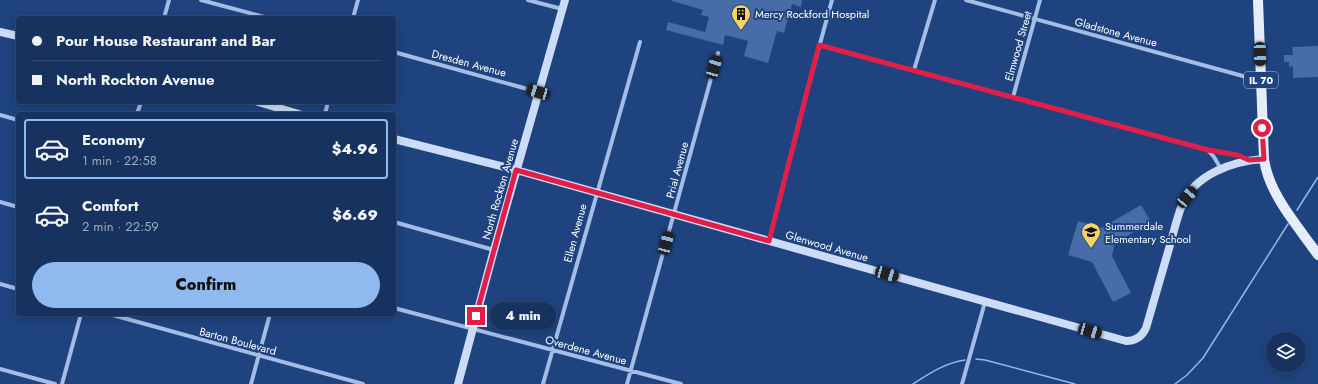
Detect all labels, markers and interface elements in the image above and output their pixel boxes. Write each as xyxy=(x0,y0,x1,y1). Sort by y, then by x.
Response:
building icon: Mercy Rockford Hospital xyxy=(730,3,752,31)
place label: Mercy Rockford Hospital xyxy=(755,6,869,22)
street label: Elmwood Street xyxy=(1000,9,1036,83)
street label: Gladstone Avenue xyxy=(1073,13,1159,51)
text: Pour House Restaurant and Bar xyxy=(56,30,276,52)
car xyxy=(1254,42,1266,66)
street label: Dresden Avenue xyxy=(430,45,508,81)
car xyxy=(705,54,723,80)
text: North Rockton Avenue xyxy=(56,69,215,91)
road number: IL 70 xyxy=(1244,72,1278,88)
car xyxy=(525,83,551,101)
route start xyxy=(1253,119,1271,137)
text: Economy xyxy=(82,129,145,151)
icon: car xyxy=(34,131,70,167)
street label: North Rockton Avenue xyxy=(478,136,522,241)
text: $4.96 xyxy=(332,138,378,160)
street label: Prial Avenue xyxy=(662,140,692,200)
text: 1 min · 22:58 xyxy=(82,151,157,170)
car xyxy=(1175,184,1199,210)
text: Comfort xyxy=(82,195,139,217)
icon: car xyxy=(34,197,70,233)
street label: Ellen Avenue xyxy=(559,202,591,264)
text: $6.69 xyxy=(332,204,378,226)
text: 2 min · 22:59 xyxy=(82,217,159,236)
place label: Summerdale Elementary School xyxy=(1105,218,1191,247)
school or university icon: Summerdale Elementary School xyxy=(1080,221,1102,249)
street label: Glenwood Avenue xyxy=(784,227,871,266)
car xyxy=(657,230,675,256)
button: Confirm xyxy=(32,262,380,308)
car xyxy=(874,265,900,283)
callout: 4 min xyxy=(490,302,556,330)
text: 4 min xyxy=(505,306,541,325)
route end xyxy=(467,307,485,325)
car xyxy=(1077,322,1103,340)
street label: Barton Boulevard xyxy=(198,323,278,359)
street label: Overdene Avenue xyxy=(543,331,629,369)
map controls xyxy=(1266,332,1306,372)
button: layers xyxy=(1266,332,1306,372)

